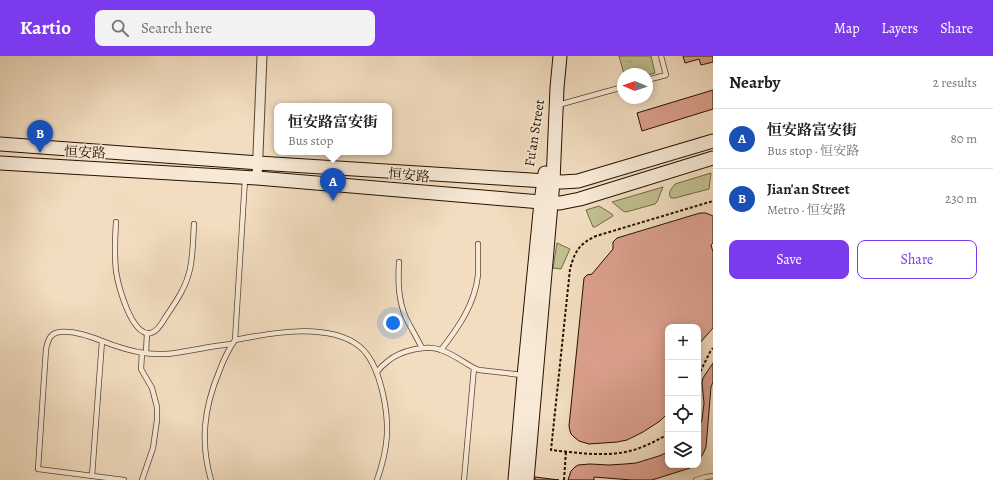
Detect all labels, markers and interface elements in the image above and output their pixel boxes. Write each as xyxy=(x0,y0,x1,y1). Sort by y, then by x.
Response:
search box xyxy=(95,10,375,46)
text: Kartio xyxy=(20,15,71,41)
icon: search xyxy=(109,17,131,39)
text: Search here xyxy=(141,18,212,38)
text: Map xyxy=(834,19,860,38)
text: Layers xyxy=(882,19,918,38)
text: Share xyxy=(940,19,973,38)
north arrow xyxy=(617,68,653,104)
text: Nearby xyxy=(729,71,780,94)
text: 2 results xyxy=(933,74,977,91)
street label: Fu'an Street xyxy=(520,98,549,168)
popup xyxy=(274,103,392,155)
text: 恒安路富安街 xyxy=(288,112,378,132)
pin: B xyxy=(27,120,53,153)
text: 恒安路富安街 xyxy=(767,120,857,140)
text: A xyxy=(738,130,746,147)
text: 80 m xyxy=(950,130,977,147)
text: Bus stop xyxy=(288,132,333,149)
street label: 恒安路 xyxy=(64,142,106,163)
text: Bus stop · 恒安路 xyxy=(767,142,859,159)
street label: 恒安路 xyxy=(387,164,431,187)
pin: A xyxy=(320,168,346,201)
text: Jian'an Street xyxy=(767,179,850,199)
text: B xyxy=(738,190,746,207)
text: 230 m xyxy=(945,190,977,207)
text: Metro · 恒安路 xyxy=(767,201,846,218)
button: Save xyxy=(729,240,849,279)
button: Share xyxy=(857,240,977,279)
your location xyxy=(383,313,403,333)
map controls xyxy=(665,324,701,468)
button: + xyxy=(665,324,701,360)
button: − xyxy=(665,360,701,396)
button: locate xyxy=(665,396,701,432)
button: layers xyxy=(665,432,701,468)

